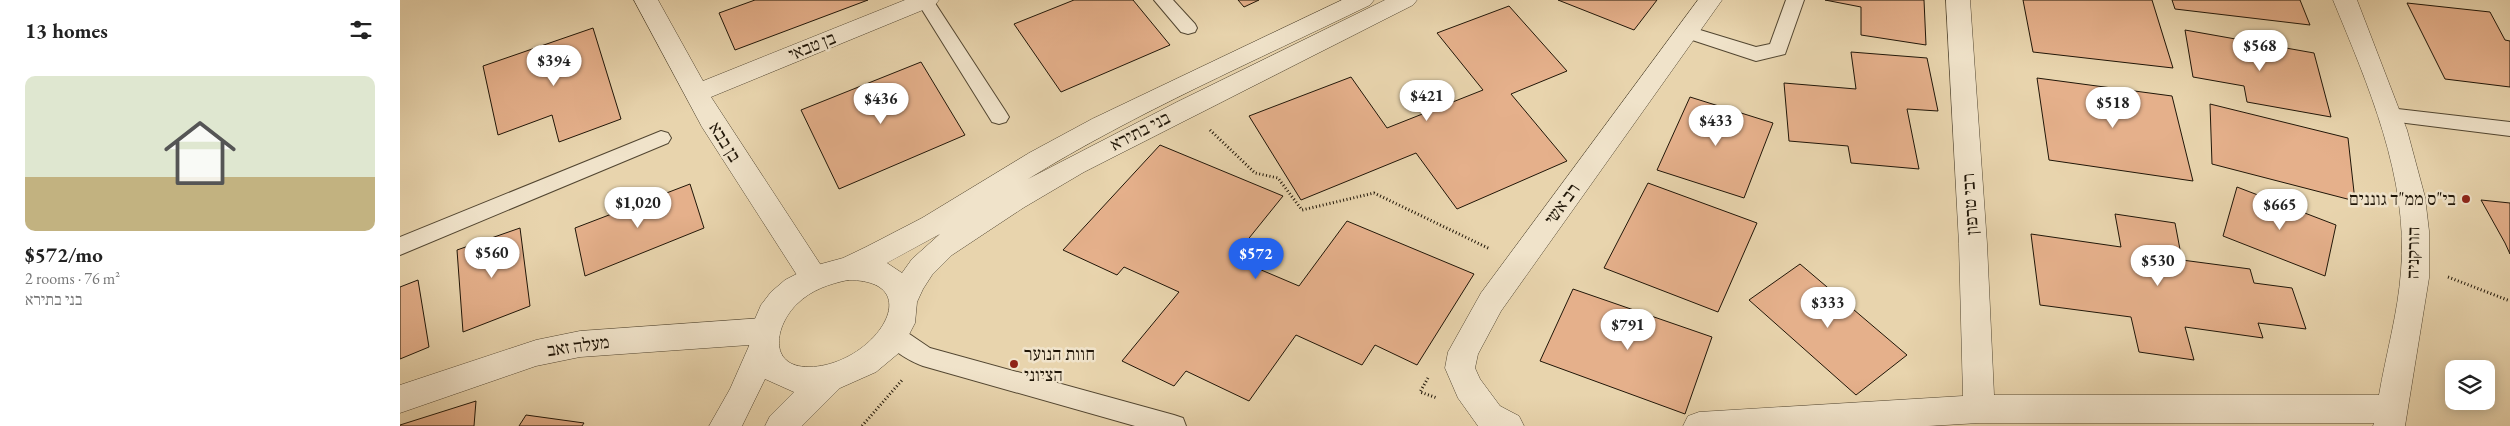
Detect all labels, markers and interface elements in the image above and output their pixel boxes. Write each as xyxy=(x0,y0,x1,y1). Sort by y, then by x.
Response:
icon: filters xyxy=(347,16,375,44)
text: 13 homes xyxy=(25,17,108,44)
street label: בן טבאי xyxy=(785,26,839,65)
pin: $568 xyxy=(2230,30,2290,72)
text: $568 xyxy=(2244,35,2276,56)
pin: $394 xyxy=(524,44,584,87)
text: $394 xyxy=(538,50,570,71)
pin: $421 xyxy=(1397,80,1457,122)
pin: $436 xyxy=(851,82,911,125)
text: $421 xyxy=(1411,85,1443,106)
pin: $518 xyxy=(2083,86,2143,129)
text: $436 xyxy=(865,88,897,109)
text: $518 xyxy=(2097,92,2129,113)
pin: $433 xyxy=(1686,104,1746,147)
street label: בני בתירא xyxy=(1106,105,1174,155)
icon: home xyxy=(155,108,245,198)
text: $433 xyxy=(1700,110,1732,131)
street label: בן בבא xyxy=(704,117,747,166)
street label: רבי טרפון xyxy=(1956,172,1983,236)
street label: רב אשי xyxy=(1539,178,1585,229)
pin: $1,020 xyxy=(597,186,679,229)
place label: בי"ס ממ"ד גוננים xyxy=(2349,187,2456,210)
pin: $665 xyxy=(2250,188,2310,231)
text: $1,020 xyxy=(615,192,661,213)
marker: בי"ס ממ"ד גוננים xyxy=(2460,193,2472,205)
text: $665 xyxy=(2264,194,2296,215)
street label: הורקניה xyxy=(2401,227,2424,279)
pin: $560 xyxy=(462,236,522,279)
pin: $572 xyxy=(1226,238,1286,280)
text: $572/mo xyxy=(25,241,103,268)
text: $560 xyxy=(476,242,508,263)
text: $572 xyxy=(1240,243,1272,264)
pin: $530 xyxy=(2128,244,2188,287)
text: $530 xyxy=(2142,250,2174,271)
text: 2 rooms · 76 m² xyxy=(25,268,120,289)
pin: $333 xyxy=(1798,286,1858,329)
text: בני בתירא xyxy=(25,289,82,310)
text: $333 xyxy=(1812,292,1844,313)
pin: $791 xyxy=(1598,308,1658,351)
text: $791 xyxy=(1612,314,1644,335)
street label: מעלה זאב xyxy=(545,330,611,361)
place label: חוות הנוער הציוני xyxy=(1024,342,1095,386)
marker: חוות הנוער הציוני xyxy=(1008,358,1020,370)
map controls xyxy=(2445,360,2495,410)
button: layers xyxy=(2445,360,2495,410)

